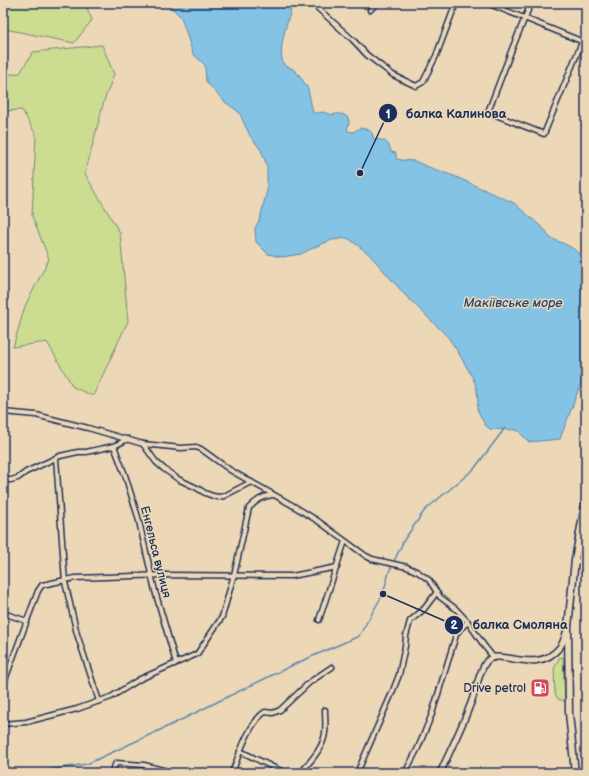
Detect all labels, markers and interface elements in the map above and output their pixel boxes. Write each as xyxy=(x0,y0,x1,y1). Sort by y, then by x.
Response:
callout: балка Калинова xyxy=(378,101,515,126)
text: балка Калинова xyxy=(406,106,507,122)
text: 1 xyxy=(385,107,391,122)
water label: Макіївське море xyxy=(463,295,563,311)
street label: Енгельса вулиця xyxy=(137,505,174,600)
callout: балка Смоляна xyxy=(444,612,575,637)
text: балка Смоляна xyxy=(473,617,568,633)
text: 2 xyxy=(450,618,458,633)
fuel station icon: Drive petrol xyxy=(529,677,551,699)
place label: Drive petrol xyxy=(463,681,526,696)

